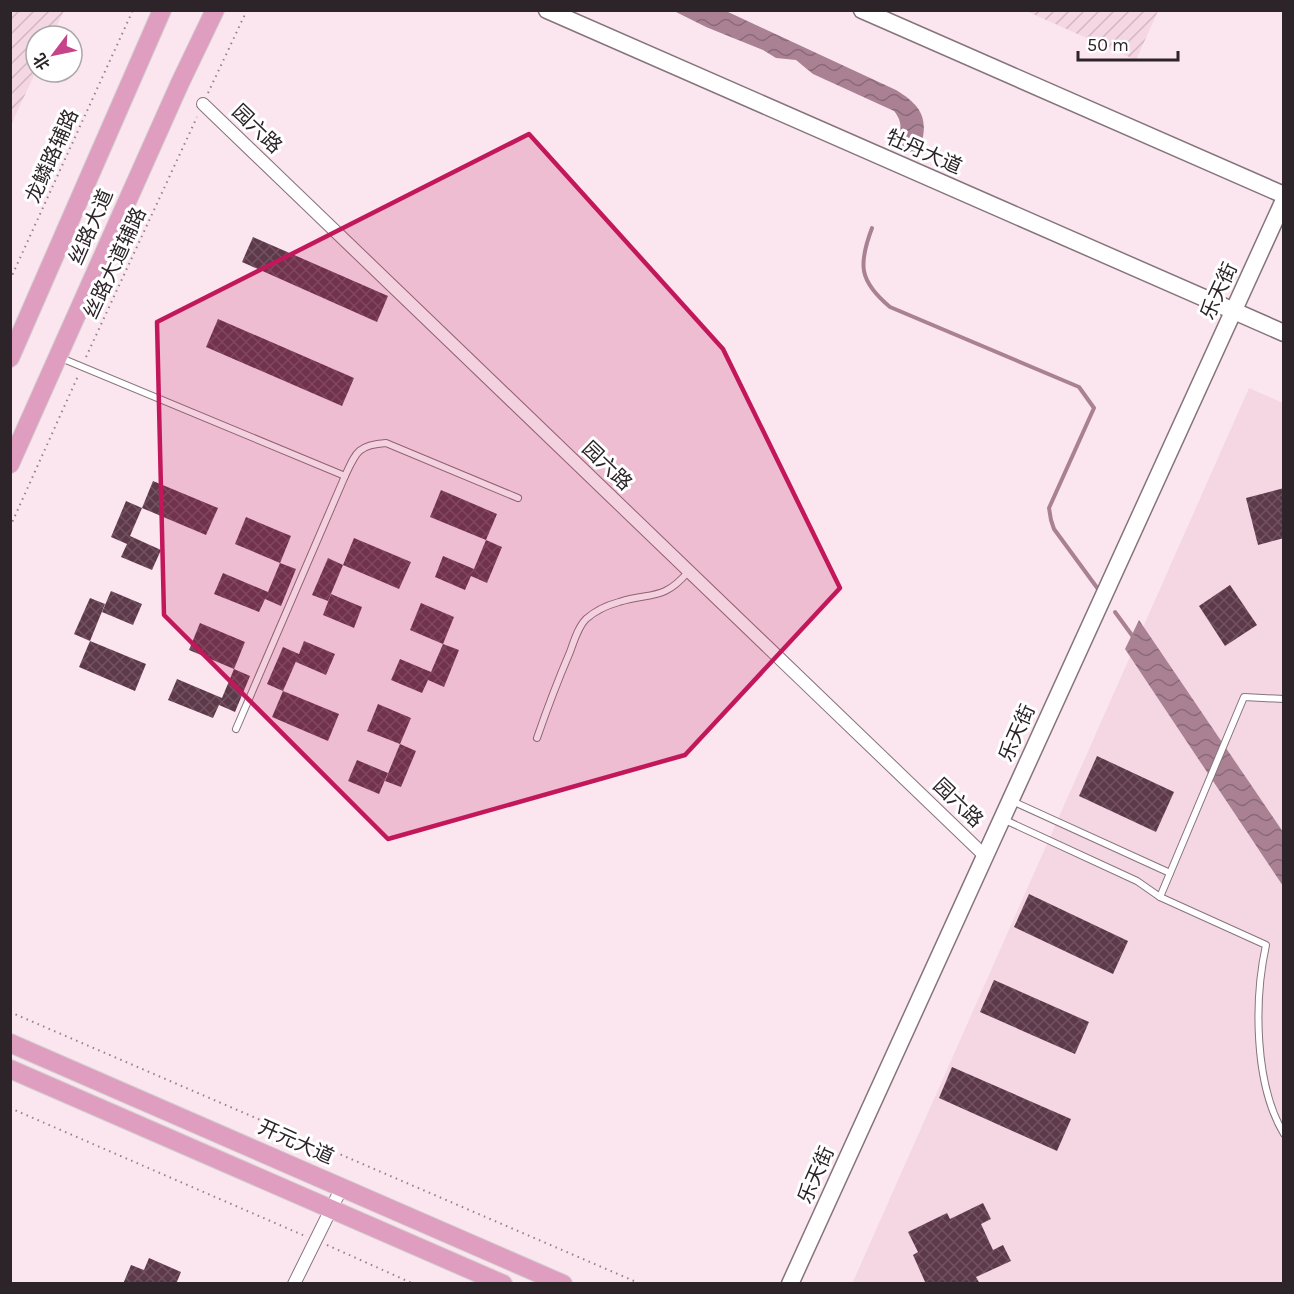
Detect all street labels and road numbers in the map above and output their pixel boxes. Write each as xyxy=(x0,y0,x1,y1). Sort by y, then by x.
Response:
street label: 园六路 xyxy=(227,100,287,158)
street label: 龙鳞路辅路 xyxy=(21,106,83,206)
street label: 牡丹大道 xyxy=(883,125,965,179)
street label: 丝路大道 xyxy=(64,186,118,268)
street label: 丝路大道辅路 xyxy=(79,204,151,322)
street label: 乐天街 xyxy=(1196,259,1242,323)
street label: 园六路 xyxy=(577,437,637,495)
street label: 乐天街 xyxy=(994,701,1040,765)
street label: 园六路 xyxy=(928,774,988,832)
street label: 开元大道 xyxy=(255,1115,337,1169)
street label: 乐天街 xyxy=(793,1143,839,1207)

